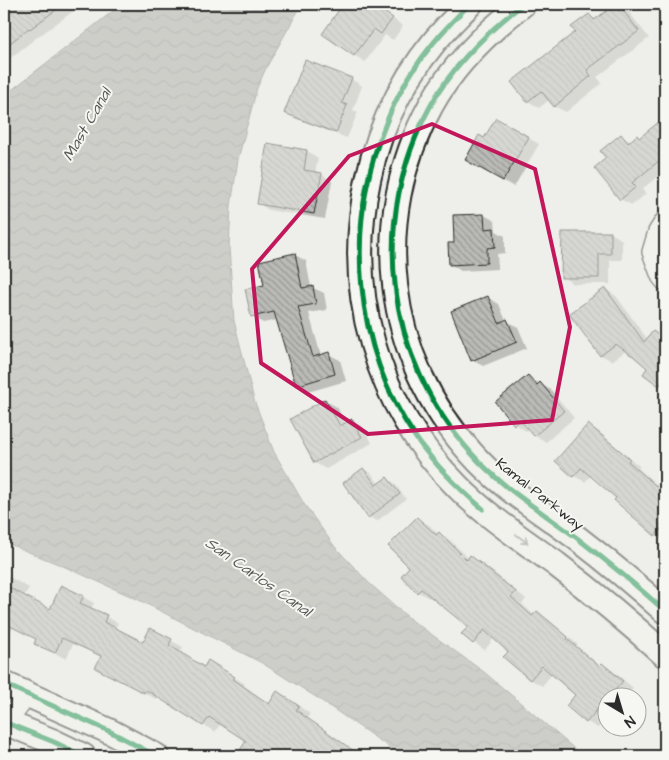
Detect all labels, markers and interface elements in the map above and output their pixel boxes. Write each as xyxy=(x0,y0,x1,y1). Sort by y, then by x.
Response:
water label: Mast Canal xyxy=(57,82,118,165)
street label: Kamal Parkway xyxy=(490,453,588,536)
water label: San Carlos Canal xyxy=(201,532,318,623)
one-way arrow xyxy=(515,533,528,544)
north arrow xyxy=(596,688,646,738)
text: N xyxy=(620,711,639,732)

